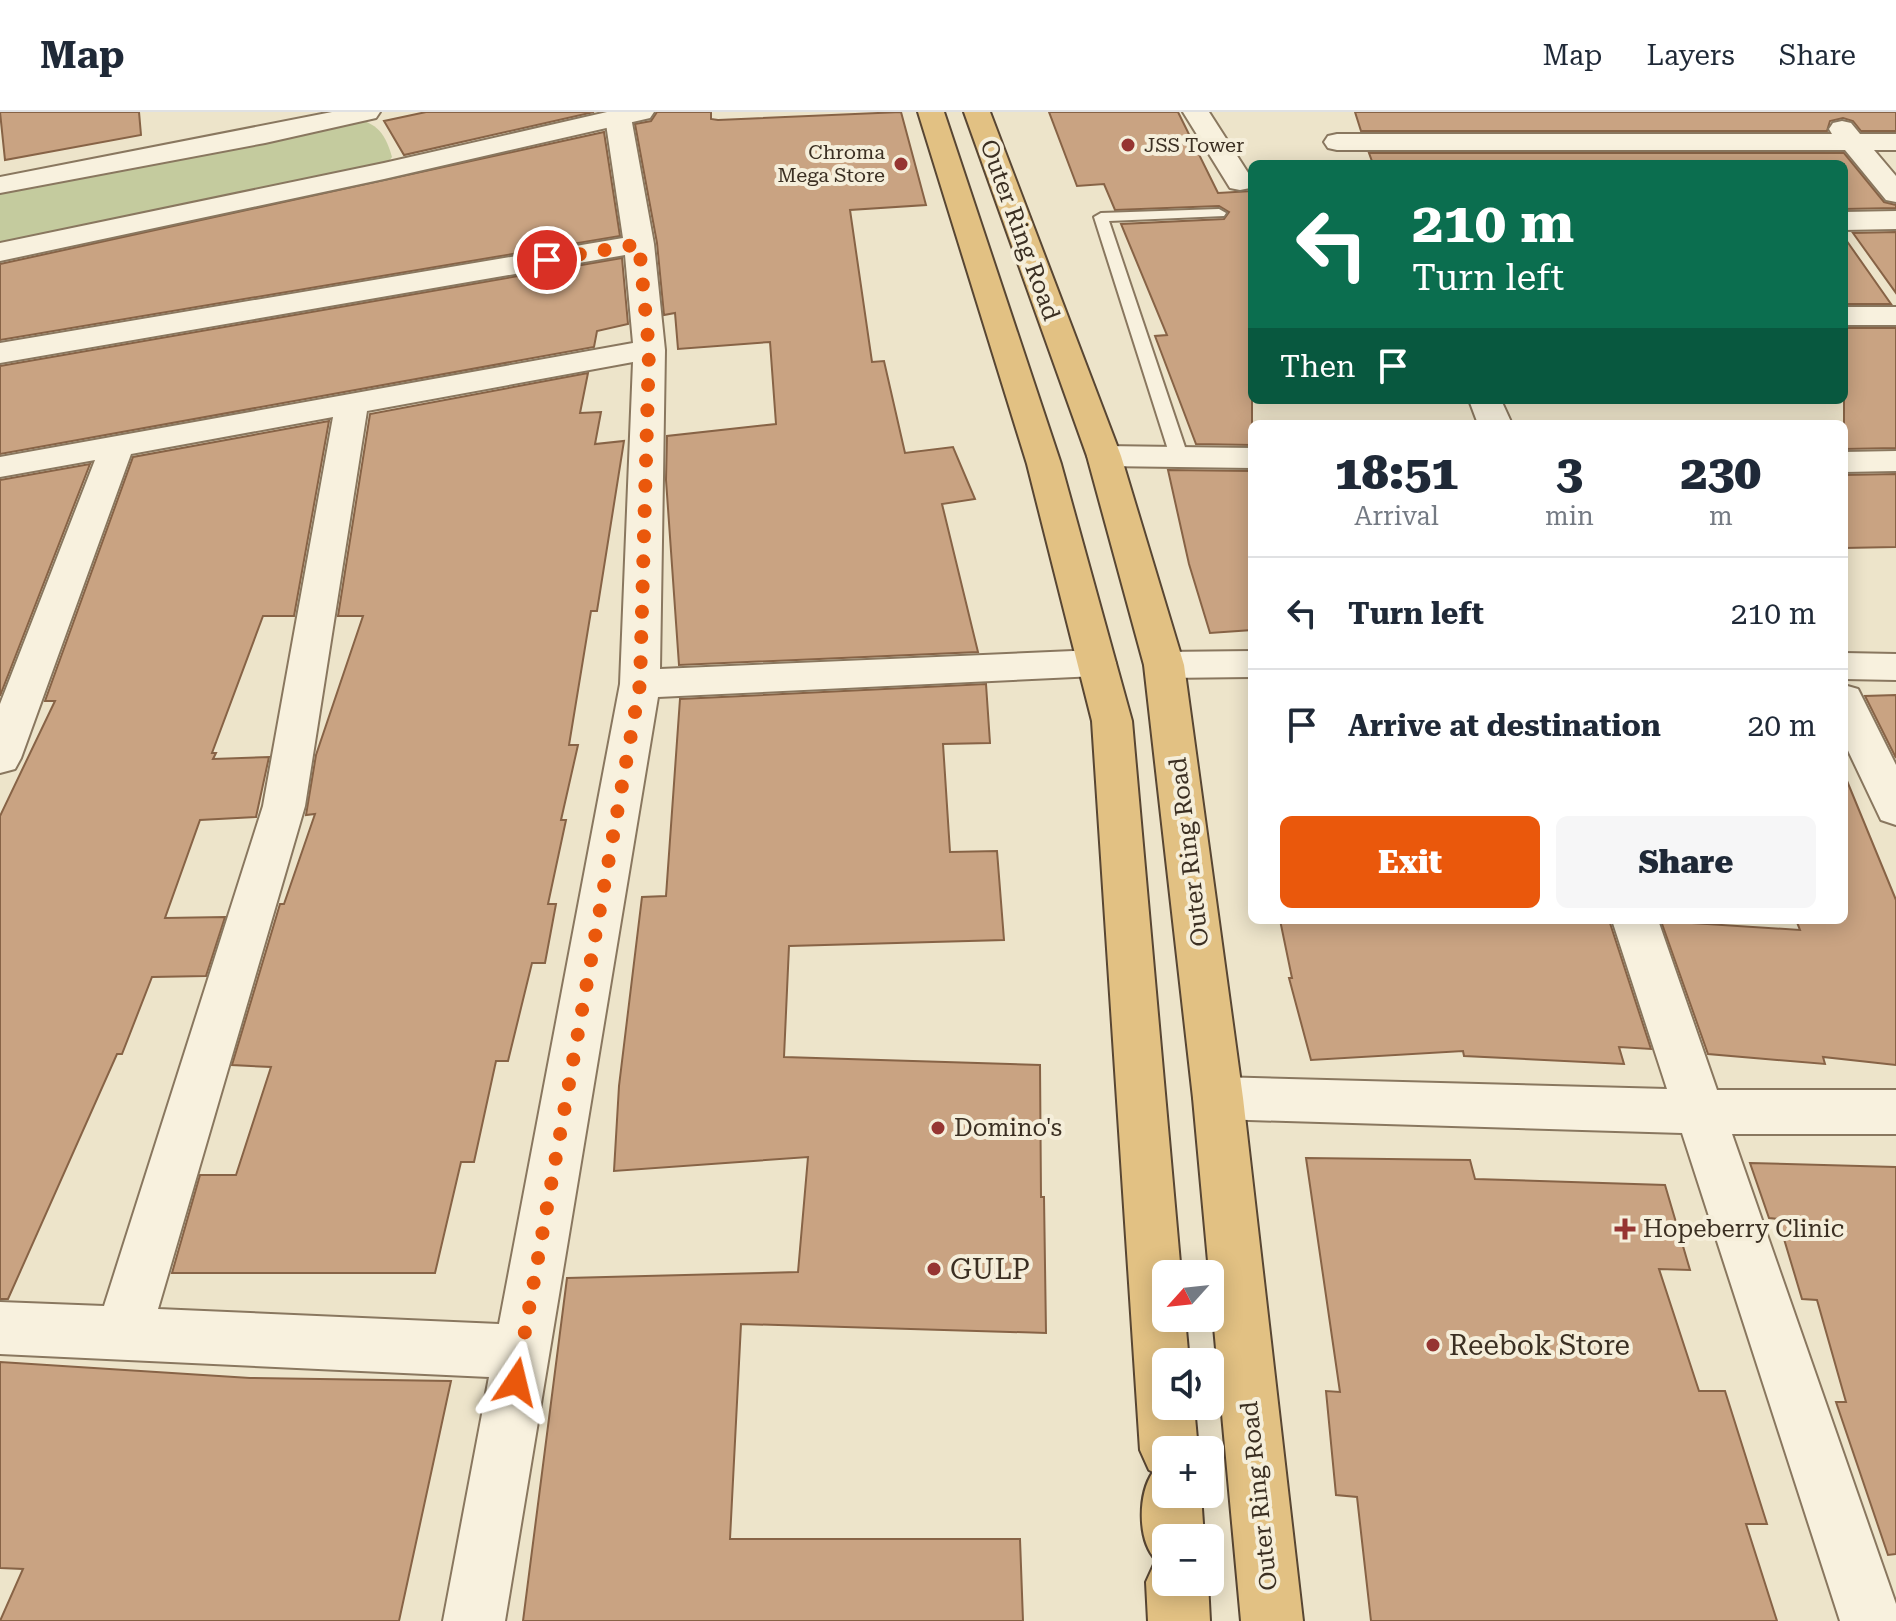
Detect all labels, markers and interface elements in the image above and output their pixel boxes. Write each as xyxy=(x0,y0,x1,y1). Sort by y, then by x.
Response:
text: Map xyxy=(40,33,125,77)
text: Map xyxy=(1543,39,1602,72)
text: Layers xyxy=(1646,39,1735,72)
text: Share xyxy=(1779,39,1856,72)
place label: JSS Tower xyxy=(1144,133,1244,157)
street label: Outer Ring Road xyxy=(974,136,1066,324)
marker: JSS Tower xyxy=(1119,136,1137,154)
place label: Chroma Mega Store xyxy=(777,140,885,187)
marker: Chroma Mega Store xyxy=(892,155,910,173)
text: 210 m xyxy=(1412,190,1574,256)
icon: left xyxy=(1280,192,1384,296)
pin xyxy=(513,226,581,294)
icon: arrive xyxy=(525,238,569,282)
text: Turn left xyxy=(1412,257,1564,299)
icon: arrive xyxy=(1371,344,1415,388)
text: Then xyxy=(1280,349,1355,384)
text: 18:51 xyxy=(1335,445,1458,501)
text: 3 xyxy=(1556,445,1583,501)
text: 230 xyxy=(1681,445,1761,501)
text: Arrival xyxy=(1354,501,1439,531)
text: min xyxy=(1545,501,1594,531)
text: m xyxy=(1709,501,1733,531)
icon: left xyxy=(1280,591,1324,635)
text: Turn left xyxy=(1348,596,1484,631)
text: 210 m xyxy=(1731,596,1816,631)
icon: arrive xyxy=(1280,703,1324,747)
text: Arrive at destination xyxy=(1348,708,1661,743)
text: 20 m xyxy=(1747,708,1816,743)
street label: Outer Ring Road xyxy=(1164,756,1214,948)
button: Exit xyxy=(1280,816,1540,908)
button: Share xyxy=(1556,816,1816,908)
place label: Domino's xyxy=(954,1114,1062,1142)
marker: Domino's xyxy=(929,1119,947,1137)
place label: Hopeberry Clinic xyxy=(1643,1215,1844,1243)
marker: Hopeberry Clinic xyxy=(1614,1218,1636,1240)
place label: GULP xyxy=(950,1253,1030,1286)
marker: GULP xyxy=(925,1260,943,1278)
north arrow xyxy=(1152,1260,1224,1332)
map controls xyxy=(1152,1260,1224,1596)
place label: Reebok Store xyxy=(1449,1329,1630,1362)
marker: Reebok Store xyxy=(1424,1336,1442,1354)
position arrow xyxy=(474,1340,558,1424)
button: sound xyxy=(1152,1348,1224,1420)
street label: Outer Ring Road xyxy=(1235,1400,1283,1592)
button: + xyxy=(1152,1436,1224,1508)
button: − xyxy=(1152,1524,1224,1596)

